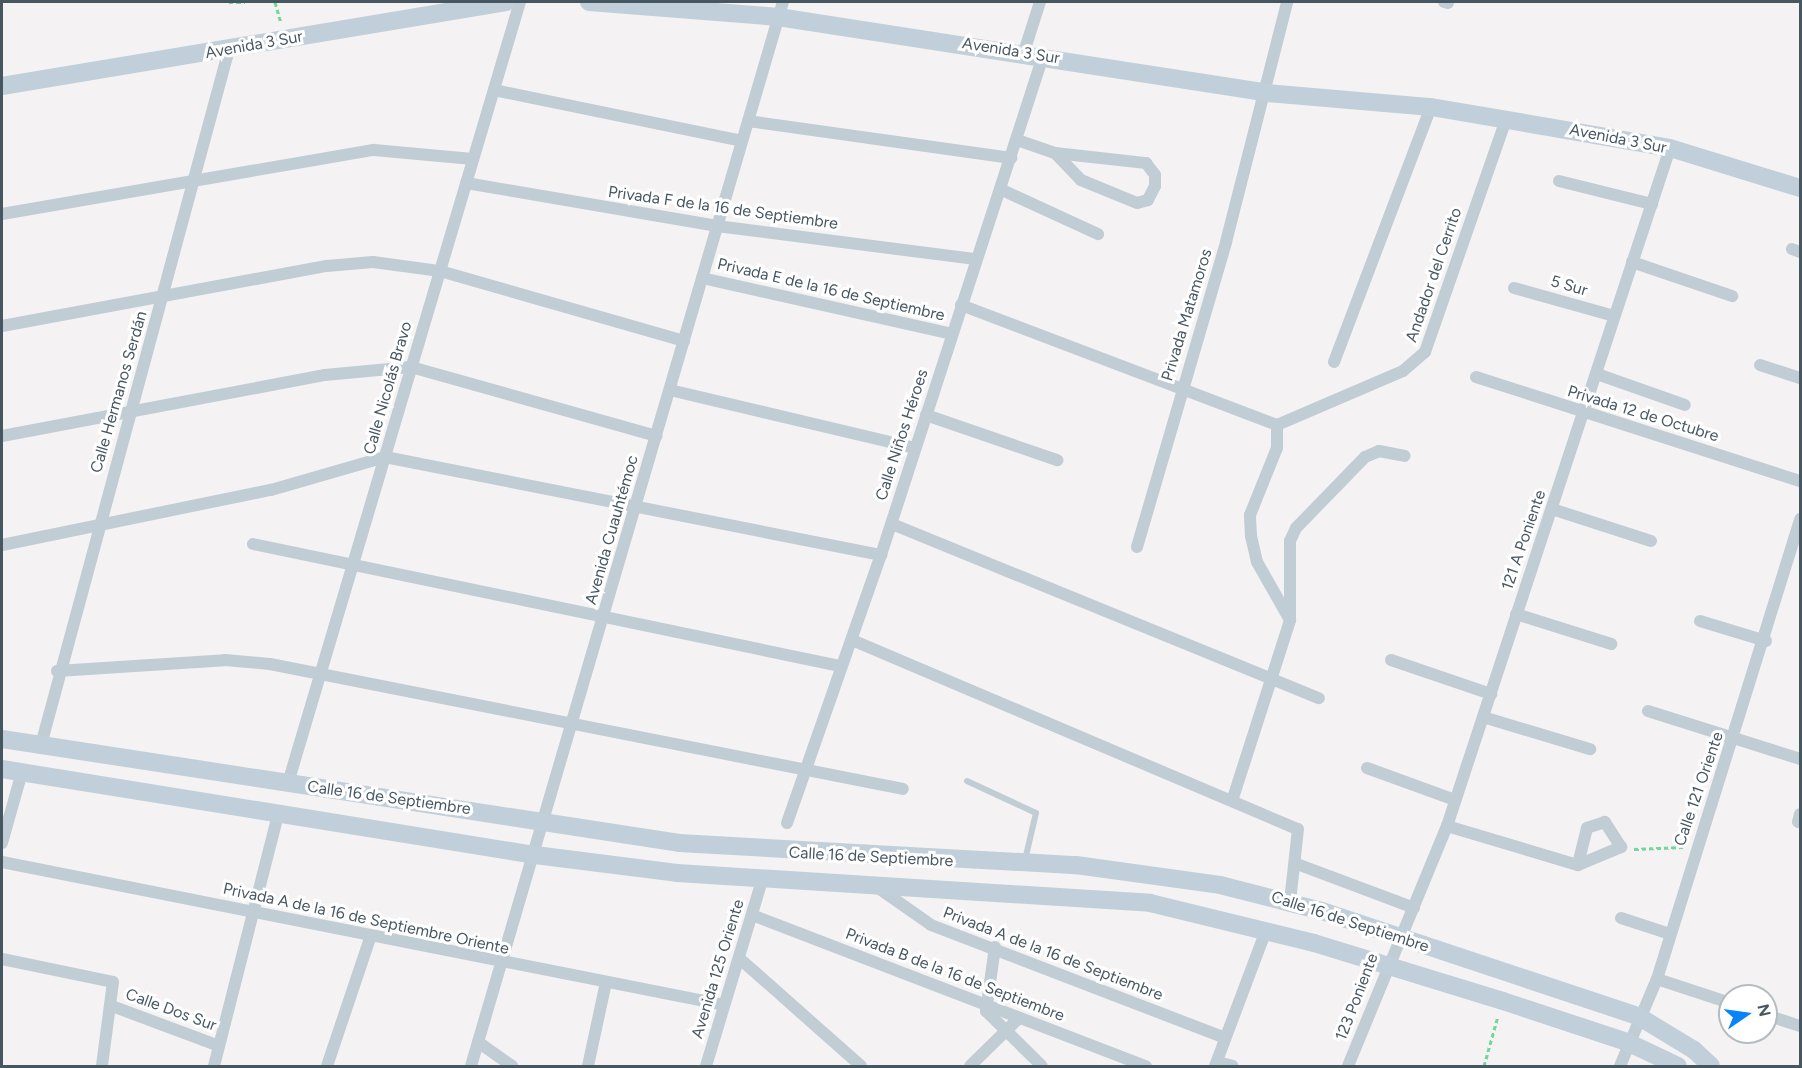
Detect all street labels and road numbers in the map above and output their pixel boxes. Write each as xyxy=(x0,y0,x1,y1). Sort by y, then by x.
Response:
street label: Avenida 3 Sur xyxy=(204,27,304,63)
street label: Avenida 3 Sur xyxy=(961,34,1061,68)
street label: Avenida 3 Sur xyxy=(1568,120,1668,158)
street label: Privada F de la 16 de Septiembre xyxy=(607,182,839,234)
street label: Andador del Cerrito xyxy=(1402,205,1466,345)
street label: Privada Matamoros xyxy=(1158,247,1216,383)
street label: Privada E de la 16 de Septiembre xyxy=(716,254,946,326)
street label: 5 Sur xyxy=(1548,272,1590,300)
street label: Calle Hermanos Serdán xyxy=(87,309,151,475)
street label: Calle Nicolás Bravo xyxy=(360,319,416,457)
street label: Calle Niños Héroes xyxy=(872,367,932,503)
street label: Privada 12 de Octubre xyxy=(1565,382,1721,446)
street label: Avenida Cuauhtémoc xyxy=(581,453,643,607)
street label: 121 A Poniente xyxy=(1498,488,1550,592)
street label: Calle 121 Oriente xyxy=(1670,729,1728,849)
street label: Calle 16 de Septiembre xyxy=(306,777,472,819)
street label: Calle 16 de Septiembre xyxy=(788,843,954,871)
street label: Privada A de la 16 de Septiembre Oriente xyxy=(221,879,511,959)
street label: Calle 16 de Septiembre xyxy=(1269,887,1431,957)
street label: Avenida 125 Oriente xyxy=(688,897,748,1041)
street label: Privada A de la 16 de Septiembre xyxy=(940,903,1166,1005)
street label: Privada B de la 16 de Septiembre xyxy=(843,924,1067,1026)
street label: 123 Poniente xyxy=(1332,951,1382,1043)
street label: Calle Dos Sur xyxy=(123,985,219,1035)

